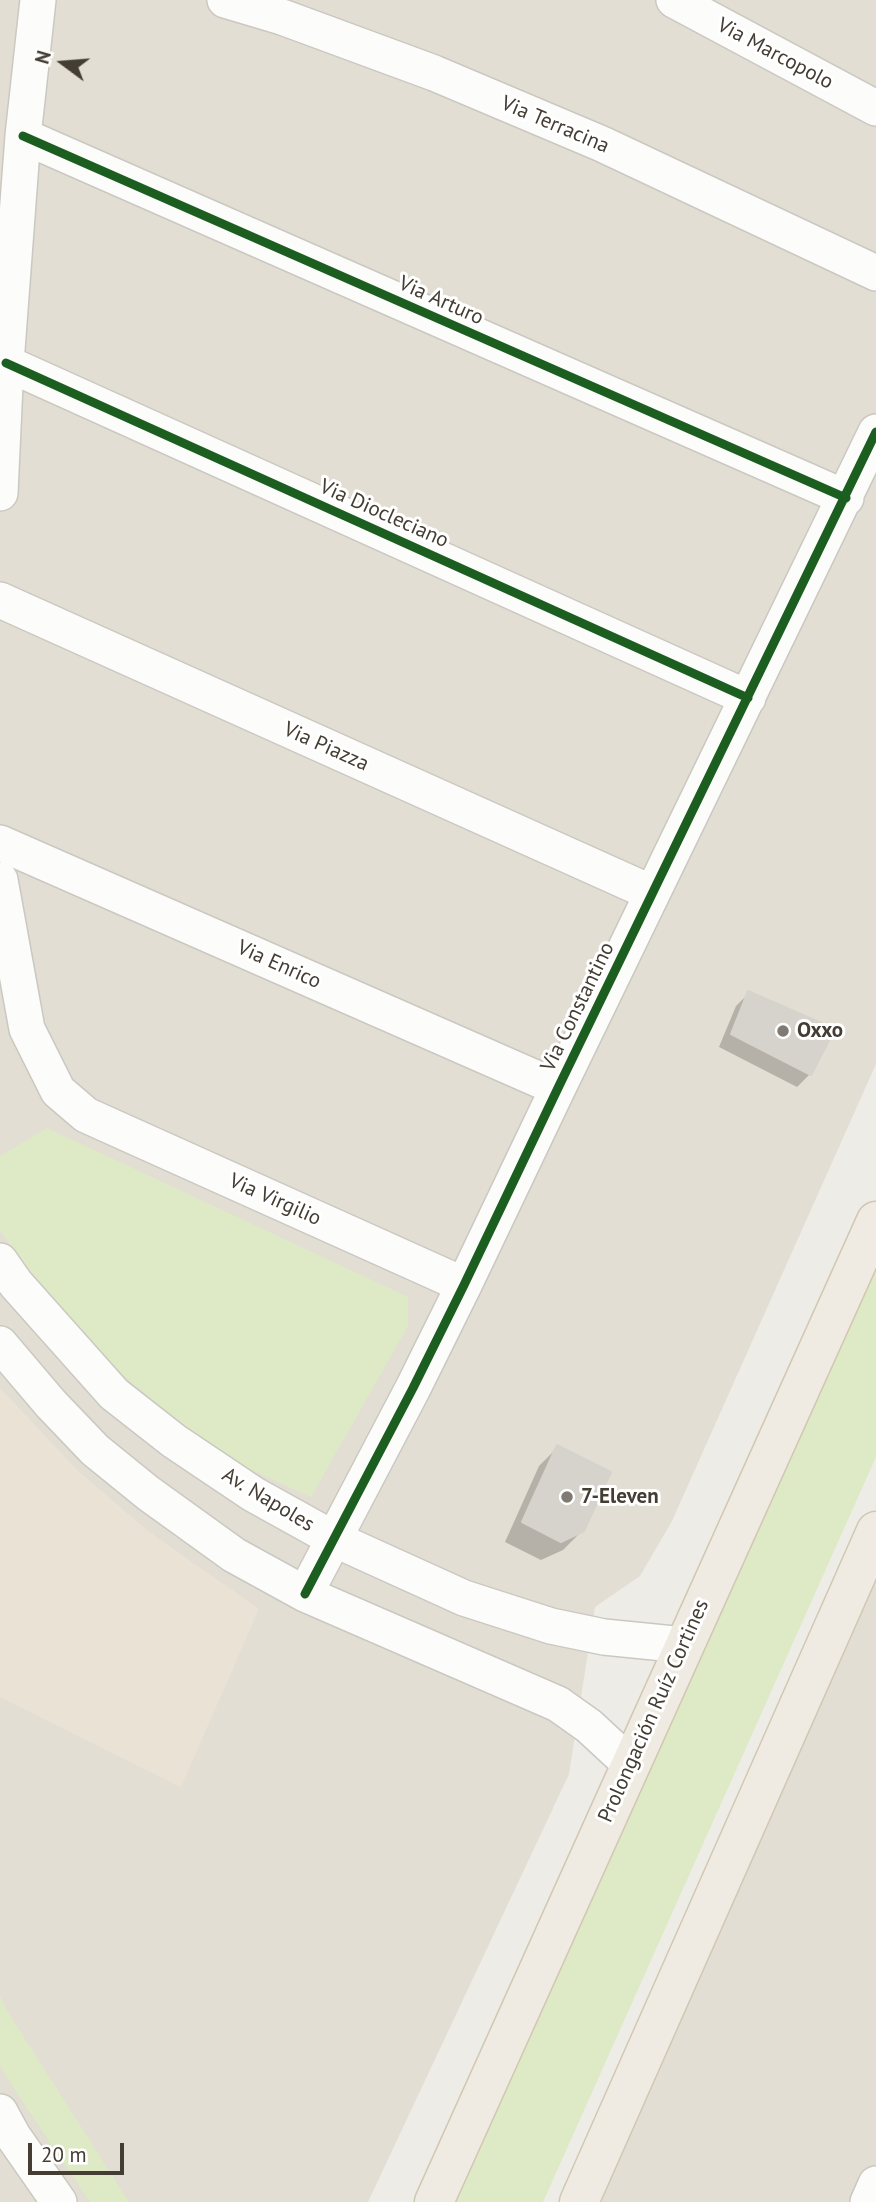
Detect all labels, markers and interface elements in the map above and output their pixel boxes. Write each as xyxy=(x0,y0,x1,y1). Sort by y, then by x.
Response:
street label: Via Marcopolo xyxy=(713,13,837,95)
north arrow xyxy=(28,28,98,98)
text: N xyxy=(30,48,56,67)
street label: Via Terracina xyxy=(497,91,613,159)
street label: Via Arturo xyxy=(395,271,487,331)
street label: Via Diocleciano xyxy=(316,474,452,554)
street label: Via Piazza xyxy=(280,717,372,777)
street label: Via Enrico xyxy=(233,935,325,995)
street label: Via Constantino xyxy=(536,938,620,1076)
place label: Oxxo xyxy=(797,1018,843,1044)
marker: Oxxo xyxy=(775,1023,791,1039)
street label: Via Virgilio xyxy=(225,1169,325,1231)
street label: Av. Napoles xyxy=(217,1463,319,1537)
place label: 7-Eleven xyxy=(581,1484,659,1510)
marker: 7-Eleven xyxy=(559,1489,575,1505)
street label: Prolongación Ruíz Cortines xyxy=(593,1595,715,1827)
scale bar xyxy=(32,2128,128,2172)
text: 20 m xyxy=(41,2141,87,2168)

